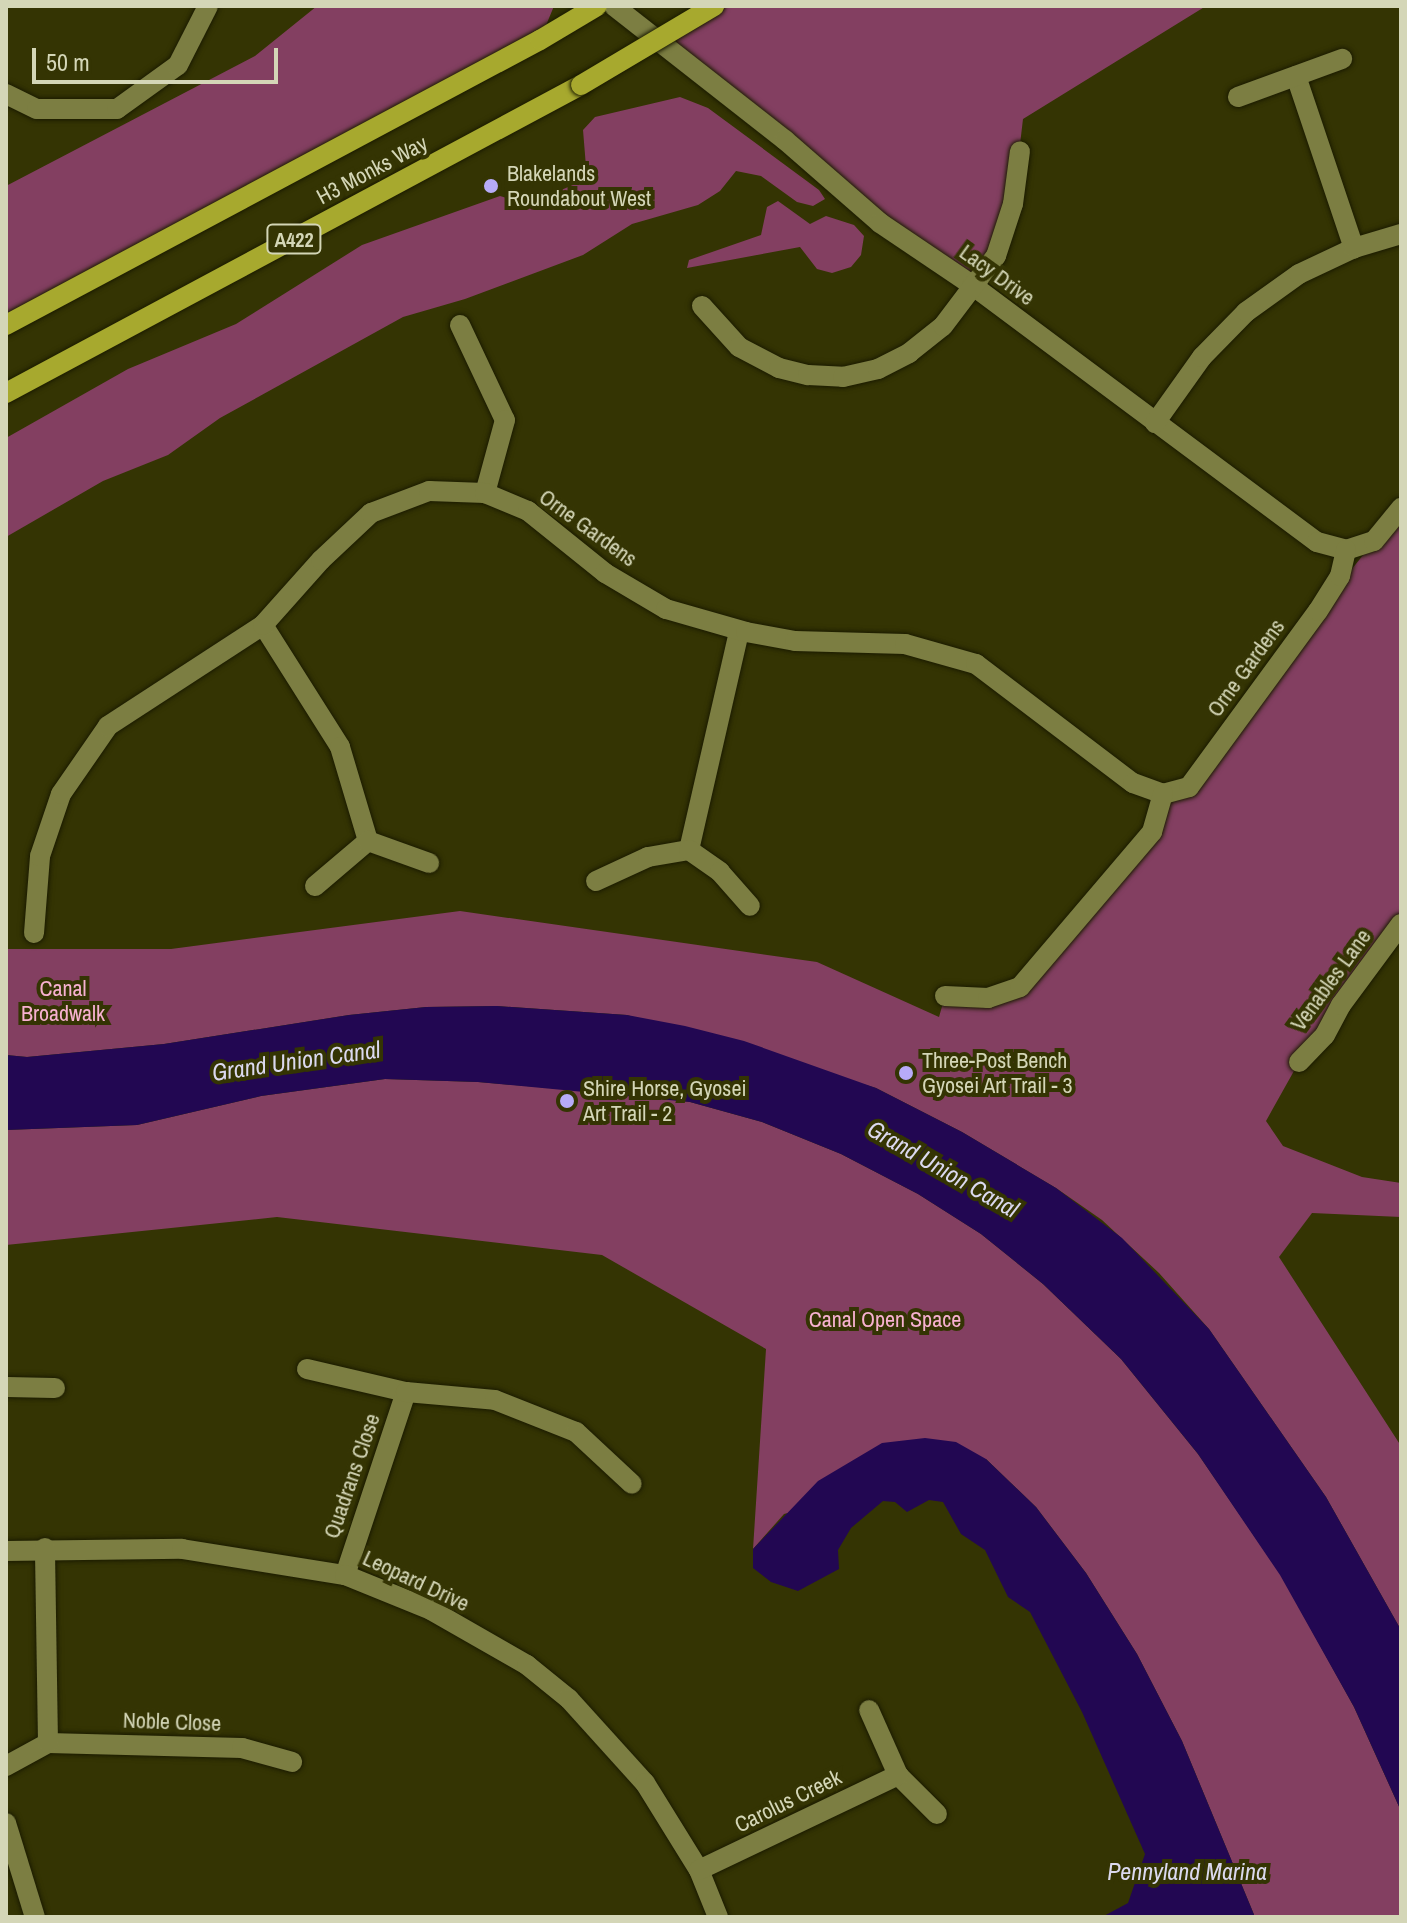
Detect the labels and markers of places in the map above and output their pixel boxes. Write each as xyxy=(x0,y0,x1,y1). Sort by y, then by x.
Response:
place label: Blakelands Roundabout West xyxy=(507,160,651,212)
marker: Blakelands Roundabout West xyxy=(482,177,500,195)
place label: Three-Post Bench Gyosei Art Trail - 3 xyxy=(922,1047,1074,1098)
marker: Three-Post Bench Gyosei Art Trail - 3 xyxy=(897,1064,915,1082)
place label: Shire Horse, Gyosei Art Trail - 2 xyxy=(583,1075,746,1126)
marker: Shire Horse, Gyosei Art Trail - 2 xyxy=(558,1092,576,1110)

